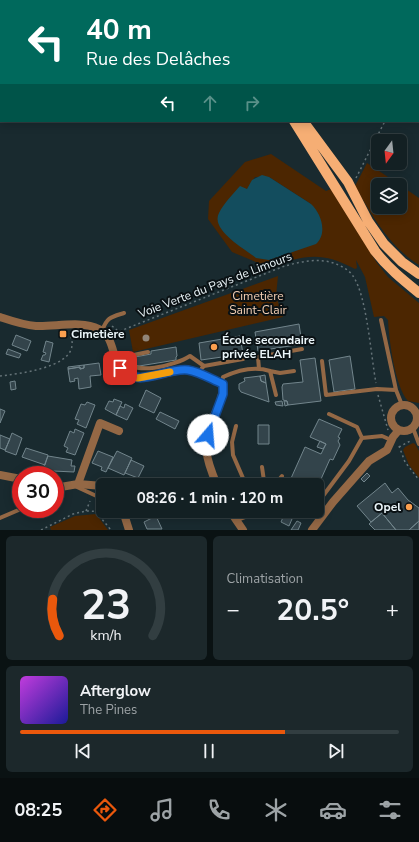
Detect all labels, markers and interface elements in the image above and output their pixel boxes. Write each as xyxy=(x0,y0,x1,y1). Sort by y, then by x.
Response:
text: 40 m xyxy=(86,11,152,49)
icon: left xyxy=(20,16,72,68)
text: Rue des Delâches xyxy=(86,47,230,71)
icon: left xyxy=(157,92,179,114)
icon: ahead xyxy=(199,92,221,114)
icon: right xyxy=(241,92,263,114)
north arrow xyxy=(371,134,407,170)
map controls xyxy=(371,134,407,214)
button: layers xyxy=(371,178,407,214)
street label: Voie Verte du Pays de Limours xyxy=(135,248,294,322)
park label: Cimetière Saint-Clair xyxy=(229,288,287,318)
place label: Cimetière xyxy=(71,326,125,342)
marker: Cimetière xyxy=(58,329,68,339)
place label: École secondaire privée ELAH xyxy=(222,332,315,362)
marker: École secondaire privée ELAH xyxy=(209,342,219,352)
pin xyxy=(103,351,137,385)
icon: arrive xyxy=(109,357,131,379)
position arrow xyxy=(187,414,229,456)
speed limit sign: 30 xyxy=(12,466,64,518)
text: 08:26 · 1 min · 120 m xyxy=(137,488,283,508)
place label: Opel xyxy=(374,499,401,515)
marker: Opel xyxy=(404,502,414,512)
text: Climatisation xyxy=(227,570,303,588)
text: 23 xyxy=(81,577,131,634)
text: 20.5° xyxy=(276,590,349,631)
text: − xyxy=(227,595,240,625)
text: + xyxy=(386,595,399,625)
text: km/h xyxy=(91,626,122,645)
text: Afterglow xyxy=(80,681,151,701)
text: The Pines xyxy=(80,701,137,719)
icon: previous xyxy=(72,740,94,762)
icon: pause xyxy=(198,740,220,762)
icon: next xyxy=(325,740,347,762)
icon: directions xyxy=(91,796,119,824)
icon: music xyxy=(148,796,176,824)
icon: phone xyxy=(205,796,233,824)
icon: climate xyxy=(262,796,290,824)
icon: car xyxy=(319,796,347,824)
icon: filters xyxy=(376,796,404,824)
text: 08:25 xyxy=(15,798,62,822)

